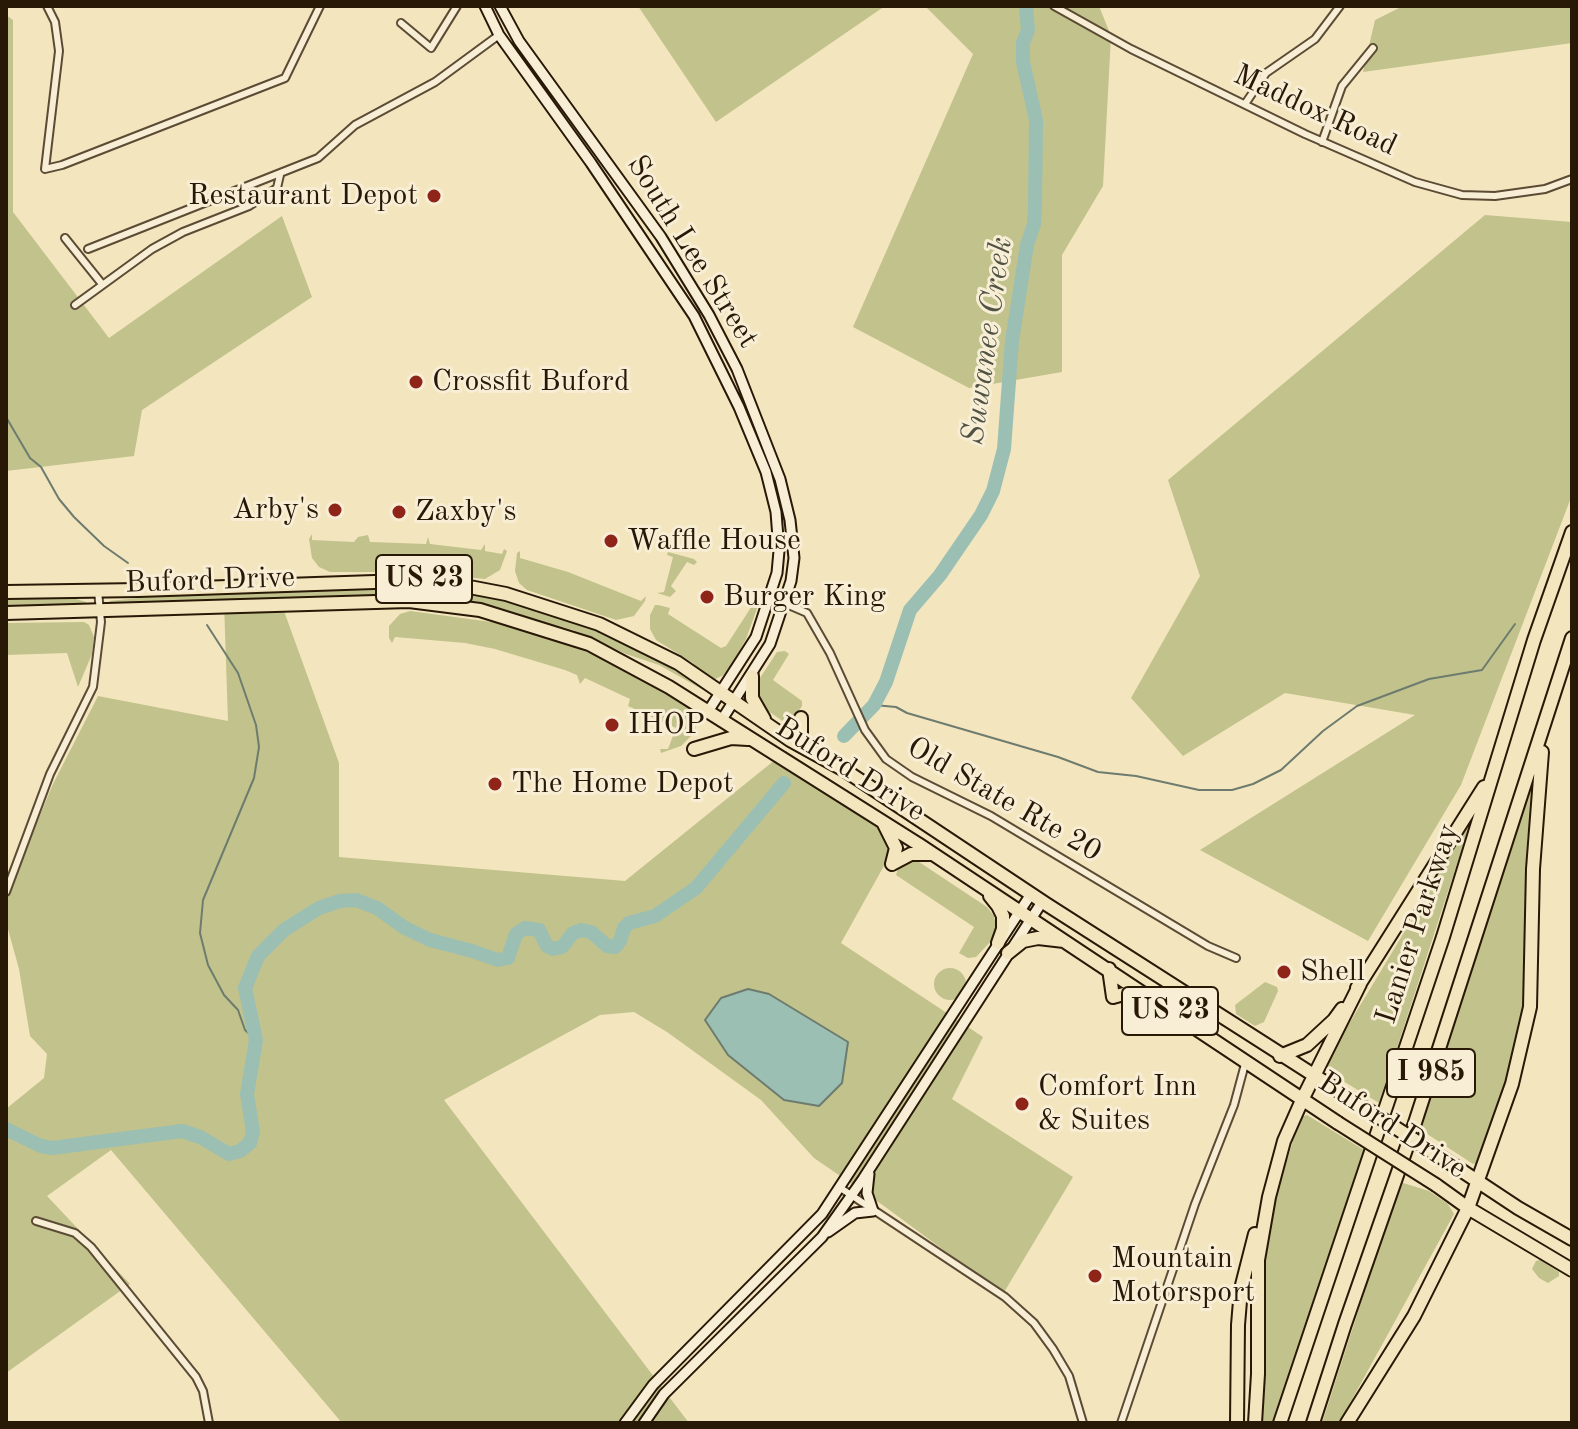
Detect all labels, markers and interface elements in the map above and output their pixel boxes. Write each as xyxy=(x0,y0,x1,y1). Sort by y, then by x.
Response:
street label: Maddox Road xyxy=(1228,57,1402,165)
street label: South Lee Street xyxy=(618,149,766,355)
place label: Restaurant Depot xyxy=(188,178,418,214)
marker: Restaurant Depot xyxy=(425,187,443,205)
water label: Suwanee Creek xyxy=(954,235,1022,447)
place label: Crossfit Buford xyxy=(432,364,630,400)
marker: Crossfit Buford xyxy=(407,373,425,391)
place label: Arby's xyxy=(232,492,319,528)
place label: Zaxby's xyxy=(415,494,516,530)
marker: Arby's xyxy=(326,501,344,519)
marker: Zaxby's xyxy=(390,503,408,521)
place label: Waffle House xyxy=(627,523,801,559)
marker: Waffle House xyxy=(602,532,620,550)
road number: US 23 xyxy=(376,555,472,603)
street label: Buford Drive xyxy=(124,560,296,602)
place label: Burger King xyxy=(723,579,886,615)
marker: Burger King xyxy=(698,588,716,606)
place label: IHOP xyxy=(628,707,705,743)
street label: Buford Drive xyxy=(768,710,932,830)
marker: IHOP xyxy=(603,716,621,734)
street label: Old State Rte 20 xyxy=(900,730,1108,870)
place label: The Home Depot xyxy=(511,766,734,802)
marker: The Home Depot xyxy=(486,775,504,793)
street label: Lanier Parkway xyxy=(1369,819,1467,1029)
place label: Shell xyxy=(1300,954,1365,990)
marker: Shell xyxy=(1275,963,1293,981)
road number: US 23 xyxy=(1122,987,1218,1035)
road number: I 985 xyxy=(1387,1049,1475,1097)
street label: Buford Drive xyxy=(1311,1065,1473,1187)
place label: Comfort Inn & Suites xyxy=(1038,1069,1197,1140)
marker: Comfort Inn & Suites xyxy=(1013,1095,1031,1113)
place label: Mountain Motorsport xyxy=(1111,1241,1255,1312)
marker: Mountain Motorsport xyxy=(1086,1267,1104,1285)

